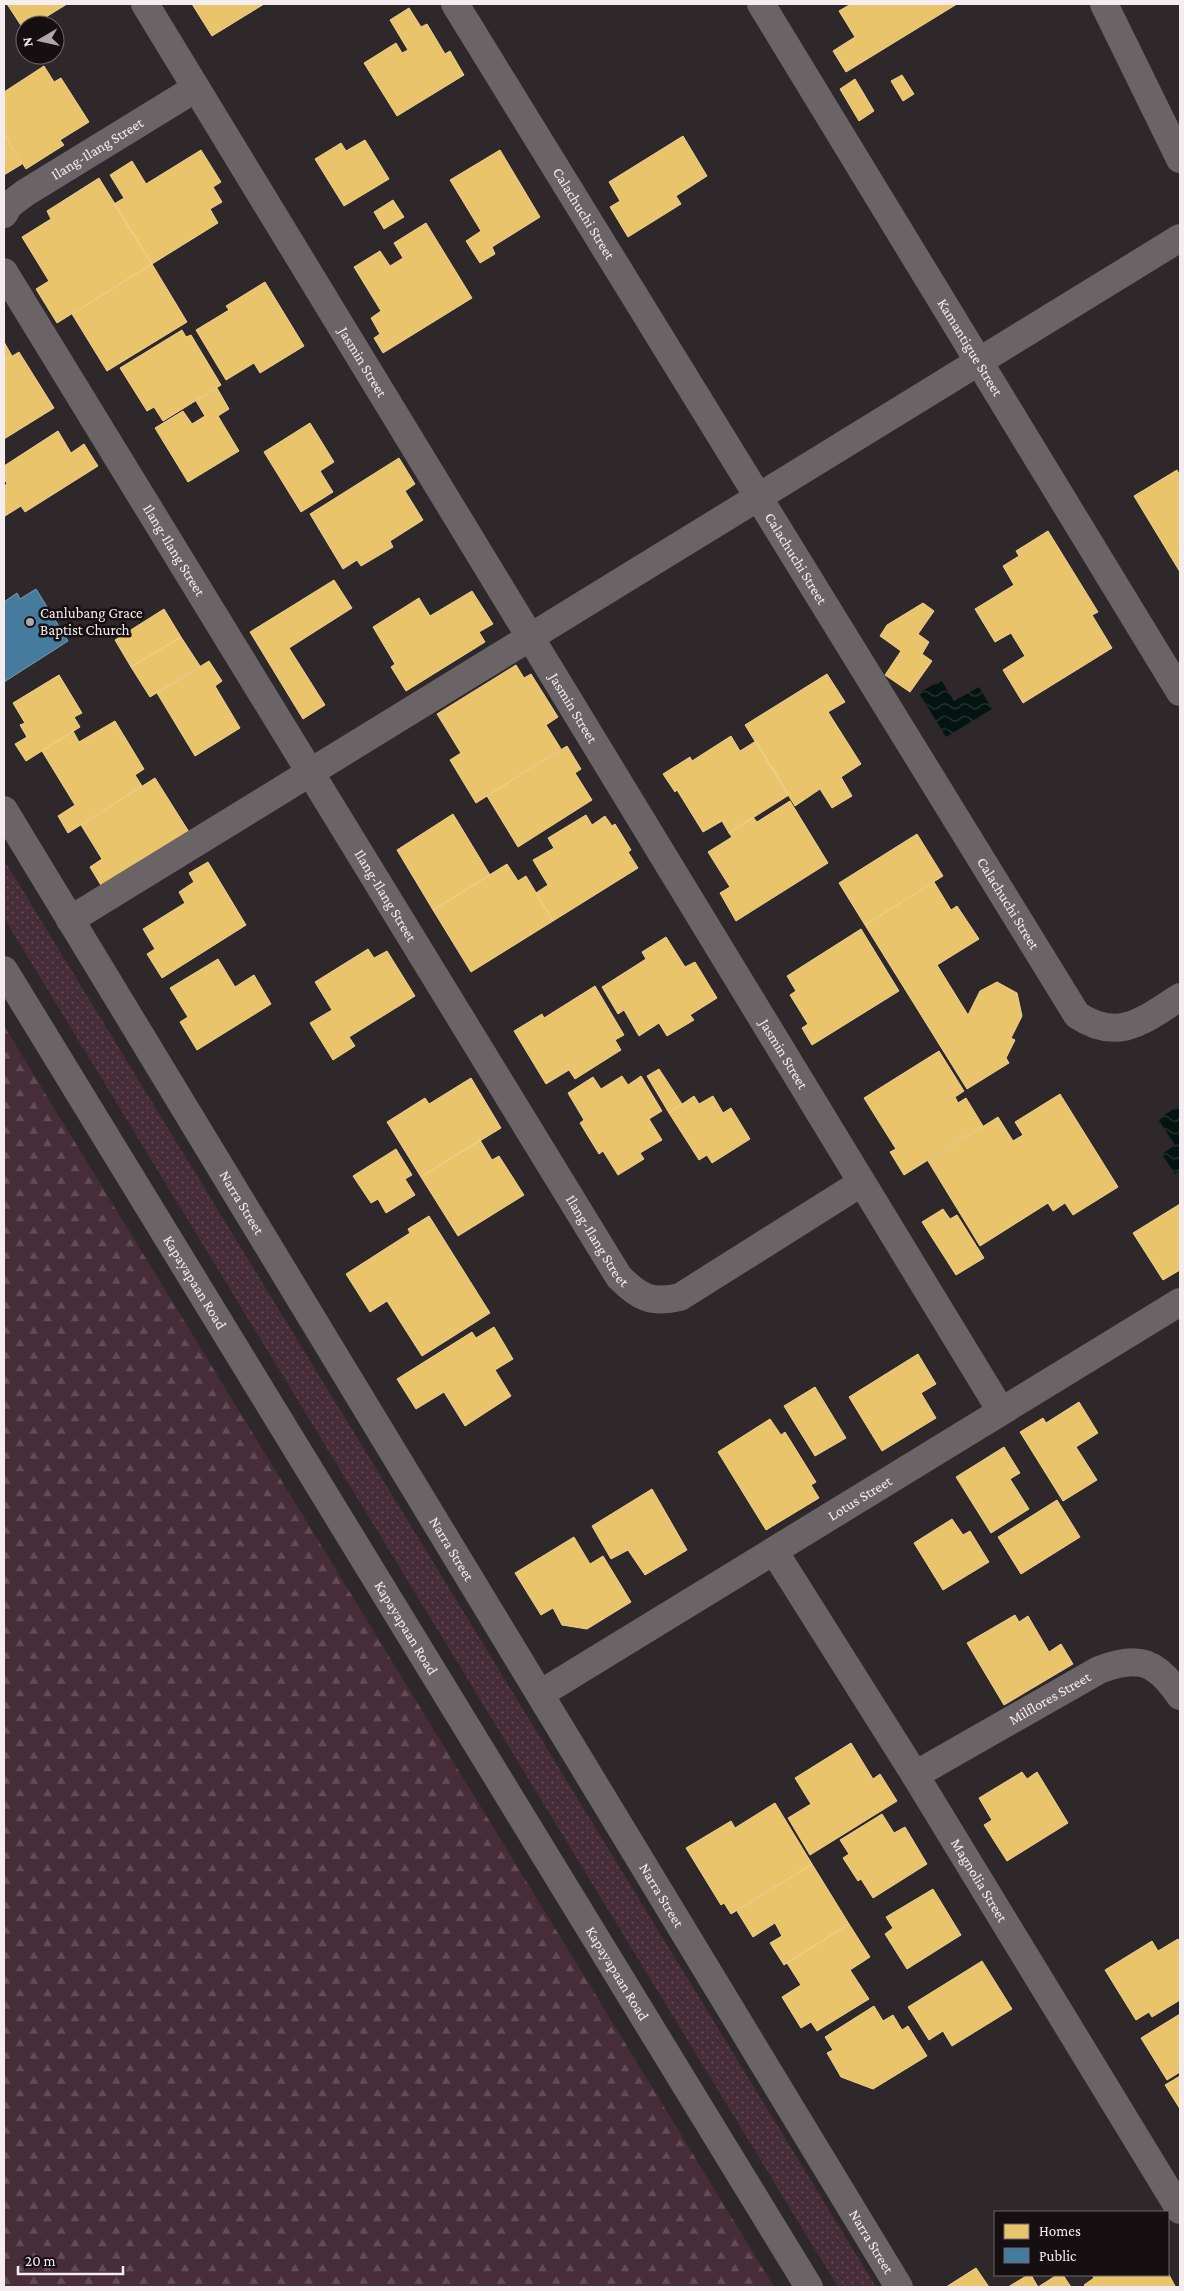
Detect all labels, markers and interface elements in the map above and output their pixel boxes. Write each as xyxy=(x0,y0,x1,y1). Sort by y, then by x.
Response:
north arrow xyxy=(15,15,65,65)
text: N xyxy=(18,36,36,48)
street label: Ilang-Ilang Street xyxy=(48,114,147,183)
street label: Calachuchi Street xyxy=(550,165,619,263)
street label: Kamantigue Street xyxy=(934,296,1006,400)
street label: Jasmin Street xyxy=(333,322,391,401)
street label: Ilang-Ilang Street xyxy=(140,501,209,600)
street label: Calachuchi Street xyxy=(762,510,831,608)
place label: Canlubang Grace Baptist Church xyxy=(40,605,143,639)
marker: Canlubang Grace Baptist Church xyxy=(24,616,36,628)
street label: Jasmin Street xyxy=(544,668,601,747)
street label: Ilang-Ilang Street xyxy=(351,847,420,945)
street label: Calachuchi Street xyxy=(974,855,1043,953)
street label: Jasmin Street xyxy=(754,1014,812,1093)
street label: Narra Street xyxy=(216,1168,268,1238)
street label: Ilang-Ilang Street xyxy=(563,1192,633,1291)
street label: Kapayapaan Road xyxy=(160,1232,230,1332)
street label: Lotus Street xyxy=(825,1472,895,1524)
street label: Narra Street xyxy=(426,1514,478,1585)
street label: Kapayapaan Road xyxy=(371,1578,441,1678)
street label: Milflores Street xyxy=(1006,1668,1094,1728)
street label: Magnolia Street xyxy=(948,1836,1011,1926)
street label: Narra Street xyxy=(636,1860,688,1931)
street label: Kapayapaan Road xyxy=(583,1924,652,2023)
street label: Narra Street xyxy=(846,2207,898,2278)
legend xyxy=(994,2211,1169,2276)
text: Homes xyxy=(1039,2223,1081,2239)
scale bar xyxy=(18,2244,122,2276)
text: Public xyxy=(1039,2248,1077,2264)
text: 20 m xyxy=(25,2253,56,2269)

